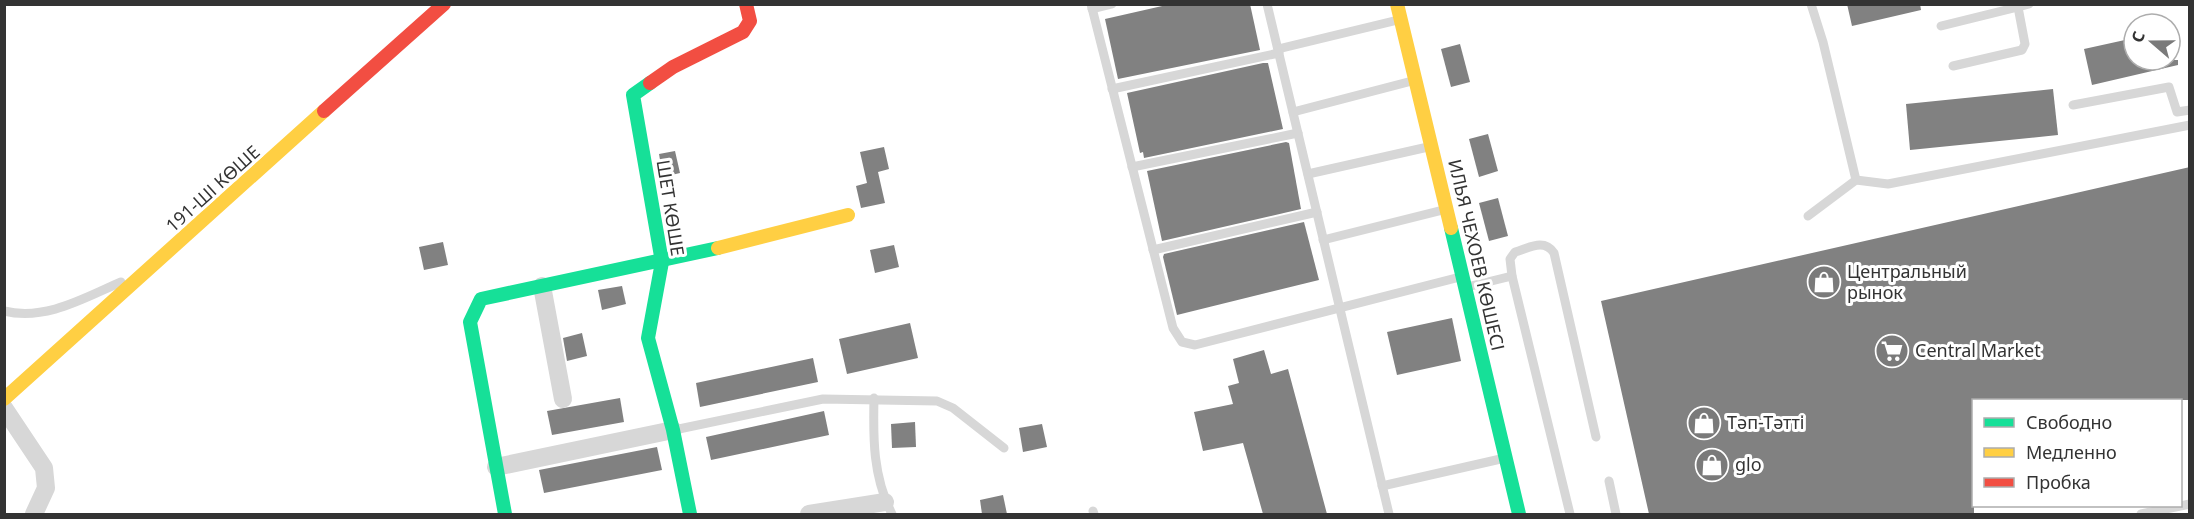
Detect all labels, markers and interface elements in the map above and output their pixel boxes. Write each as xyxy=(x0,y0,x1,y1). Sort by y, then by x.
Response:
north arrow xyxy=(2122,12,2182,72)
text: С xyxy=(2126,28,2150,45)
street label: 191-ШІ КӨШЕ xyxy=(160,140,264,237)
street label: ИЛЬЯ ЧЕХОЕВ КӨШЕСІ xyxy=(1443,157,1511,353)
street label: ШЕТ КӨШЕ xyxy=(652,158,690,258)
place label: Центральный рынок xyxy=(1847,259,1967,304)
shop icon: Центральный рынок xyxy=(1806,264,1842,300)
supermarket icon: Central Market xyxy=(1874,333,1910,369)
place label: Central Market xyxy=(1915,338,2041,362)
legend xyxy=(1972,399,2182,507)
shop icon: Тәп-Тәтті xyxy=(1686,405,1722,441)
place label: Тәп-Тәтті xyxy=(1727,410,1805,434)
text: Свободно xyxy=(2026,410,2112,434)
text: Медленно xyxy=(2026,440,2117,464)
shop icon: glo xyxy=(1694,447,1730,483)
place label: glo xyxy=(1735,452,1762,476)
text: Пробка xyxy=(2026,470,2091,494)

